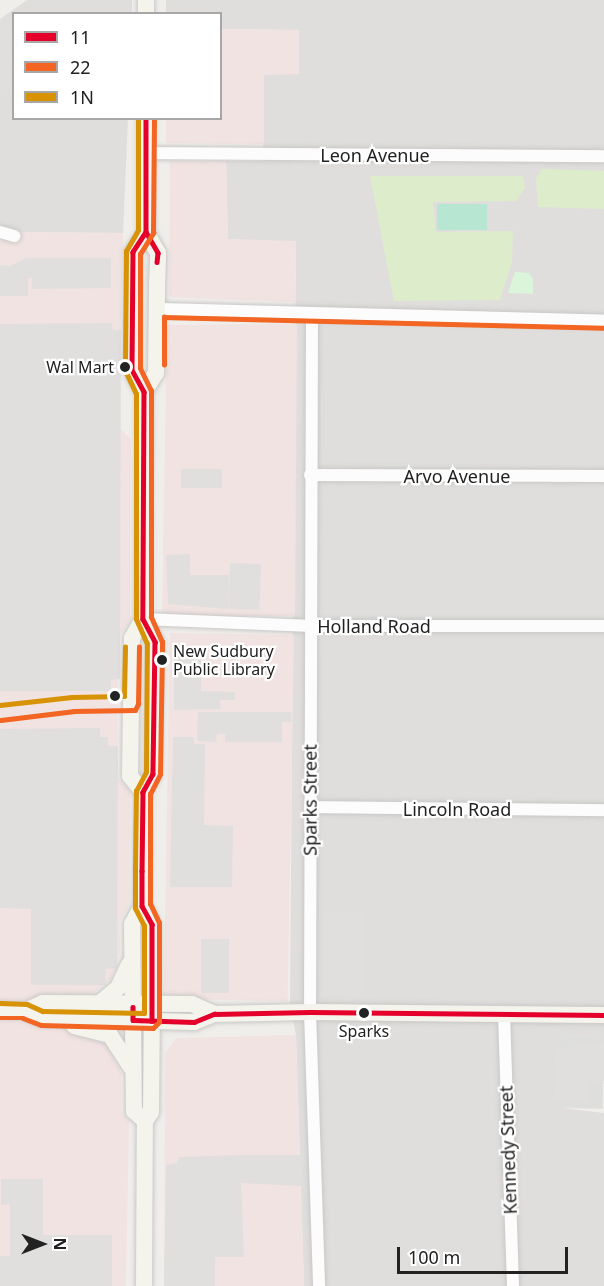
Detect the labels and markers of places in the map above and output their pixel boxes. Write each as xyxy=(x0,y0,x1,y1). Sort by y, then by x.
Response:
place label: Wal Mart xyxy=(46,357,114,377)
marker: Wal Mart xyxy=(119,361,131,373)
place label: New Sudbury Public Library xyxy=(173,641,275,679)
marker: New Sudbury Public Library xyxy=(156,654,168,666)
unlabelled marker xyxy=(109,690,121,702)
marker: Sparks xyxy=(358,1007,370,1019)
place label: Sparks xyxy=(339,1021,389,1041)

